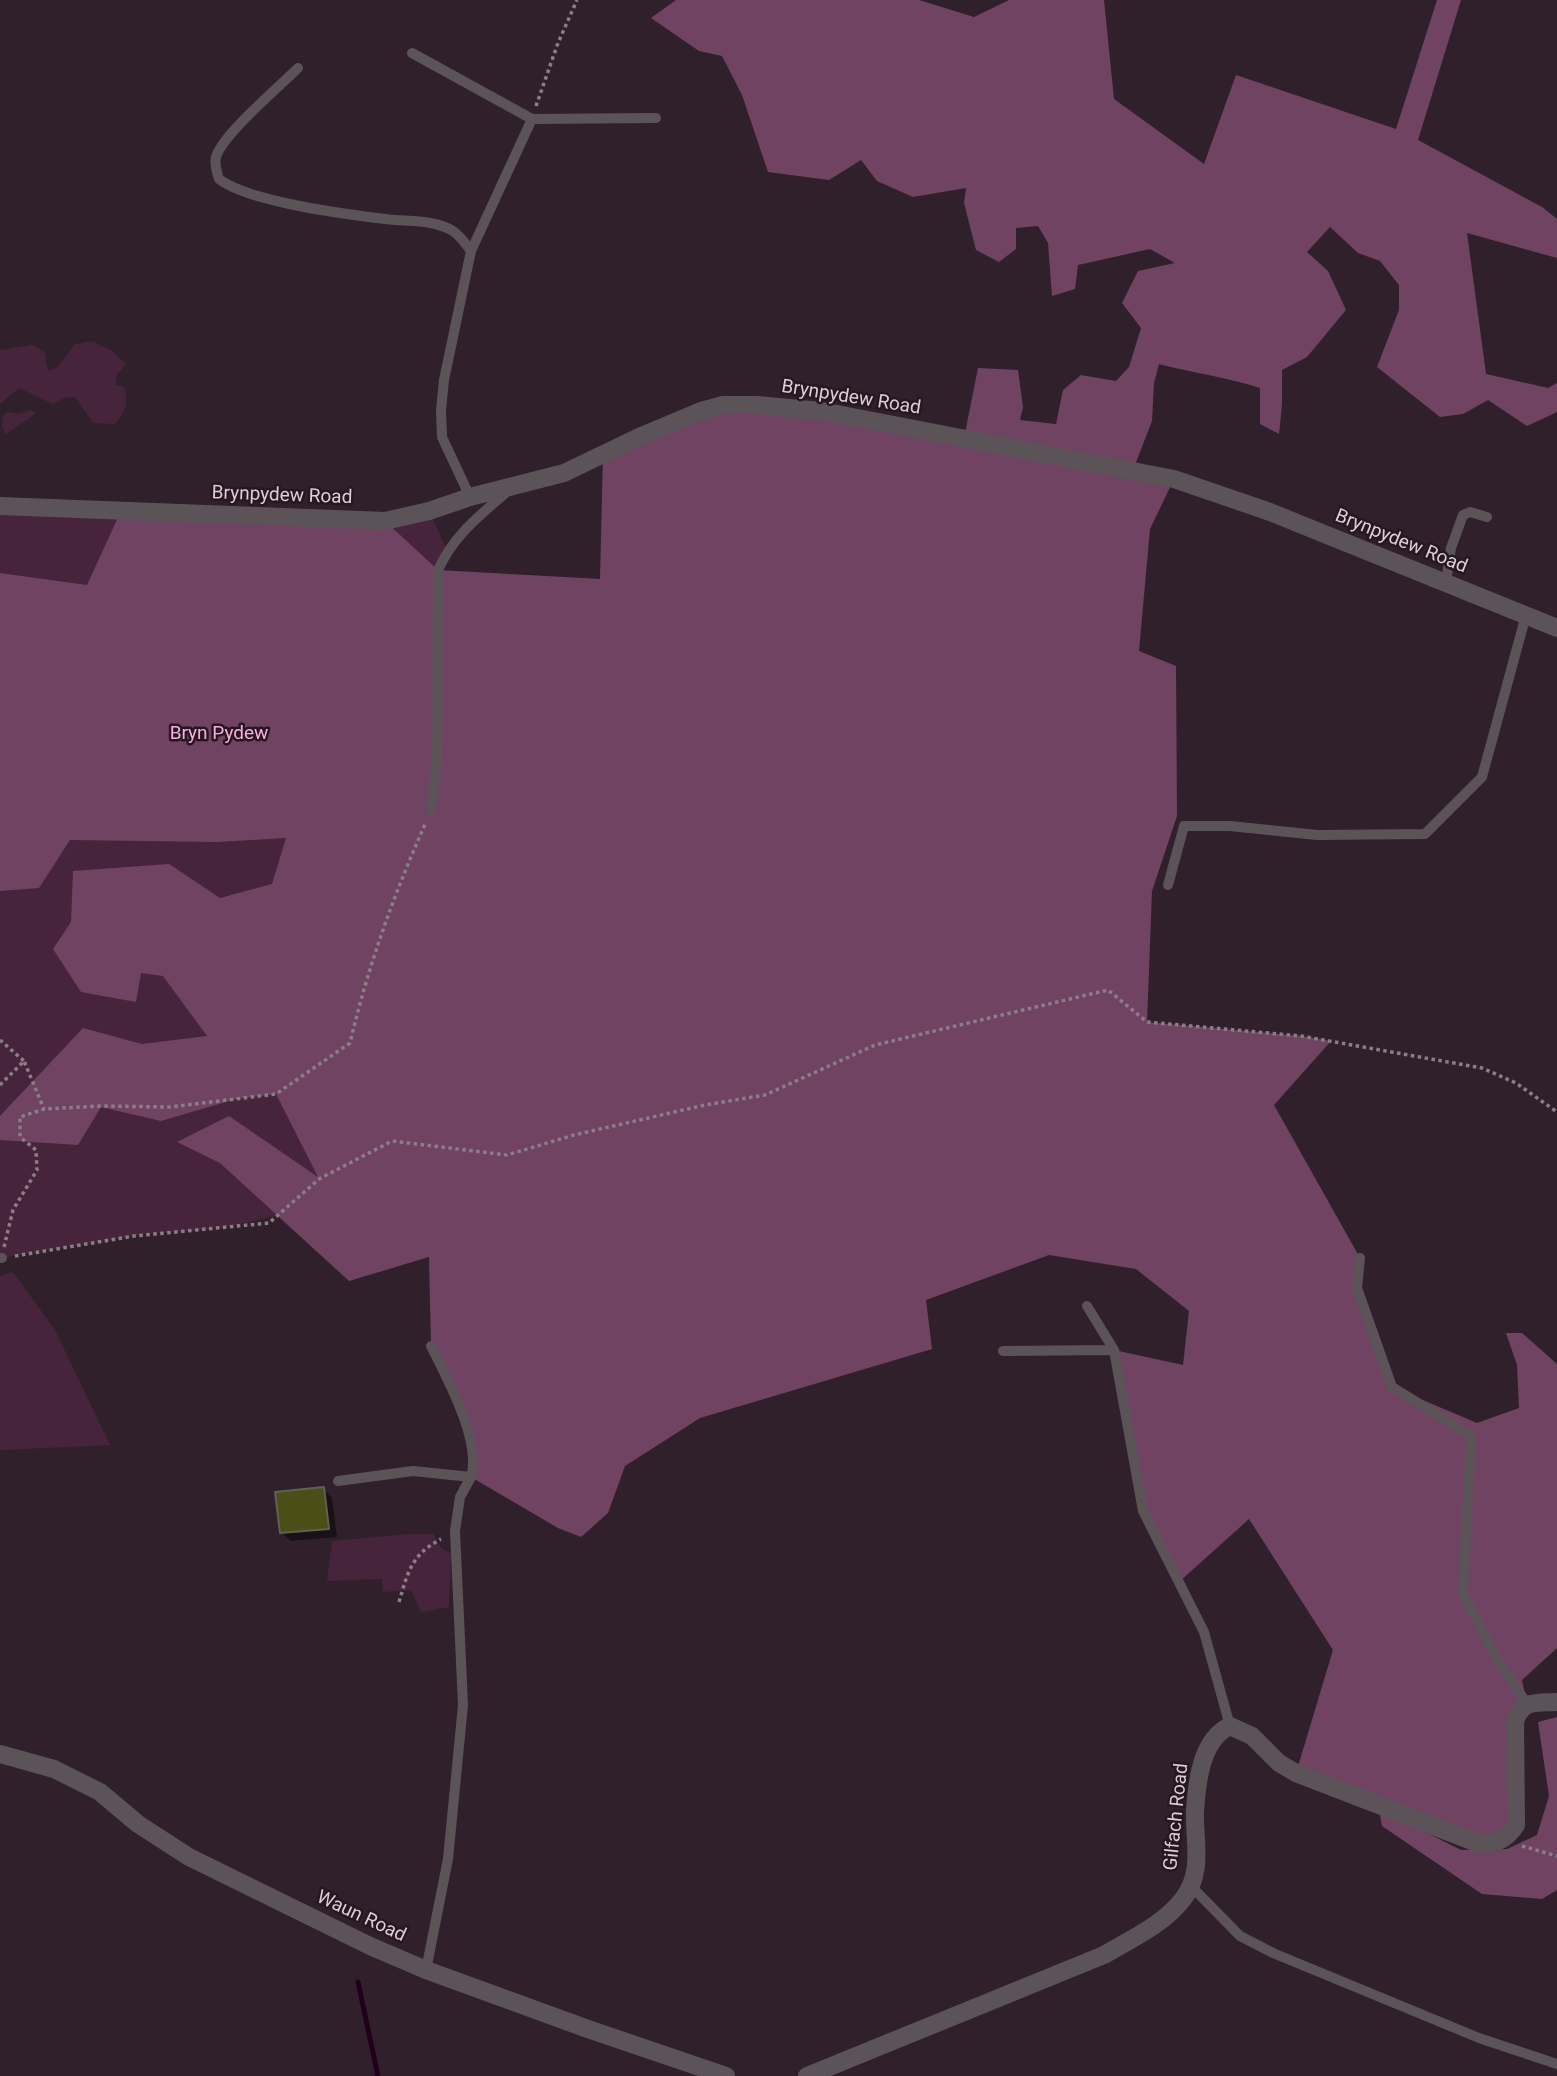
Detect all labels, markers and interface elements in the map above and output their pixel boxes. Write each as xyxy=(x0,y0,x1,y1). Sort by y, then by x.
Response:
street label: Brynpydew Road xyxy=(780,376,922,420)
street label: Brynpydew Road xyxy=(211,482,353,510)
street label: Brynpydew Road xyxy=(1331,505,1471,579)
park label: Bryn Pydew xyxy=(170,723,268,745)
street label: Gilfach Road xyxy=(1160,1762,1194,1872)
street label: Waun Road xyxy=(313,1886,409,1948)

